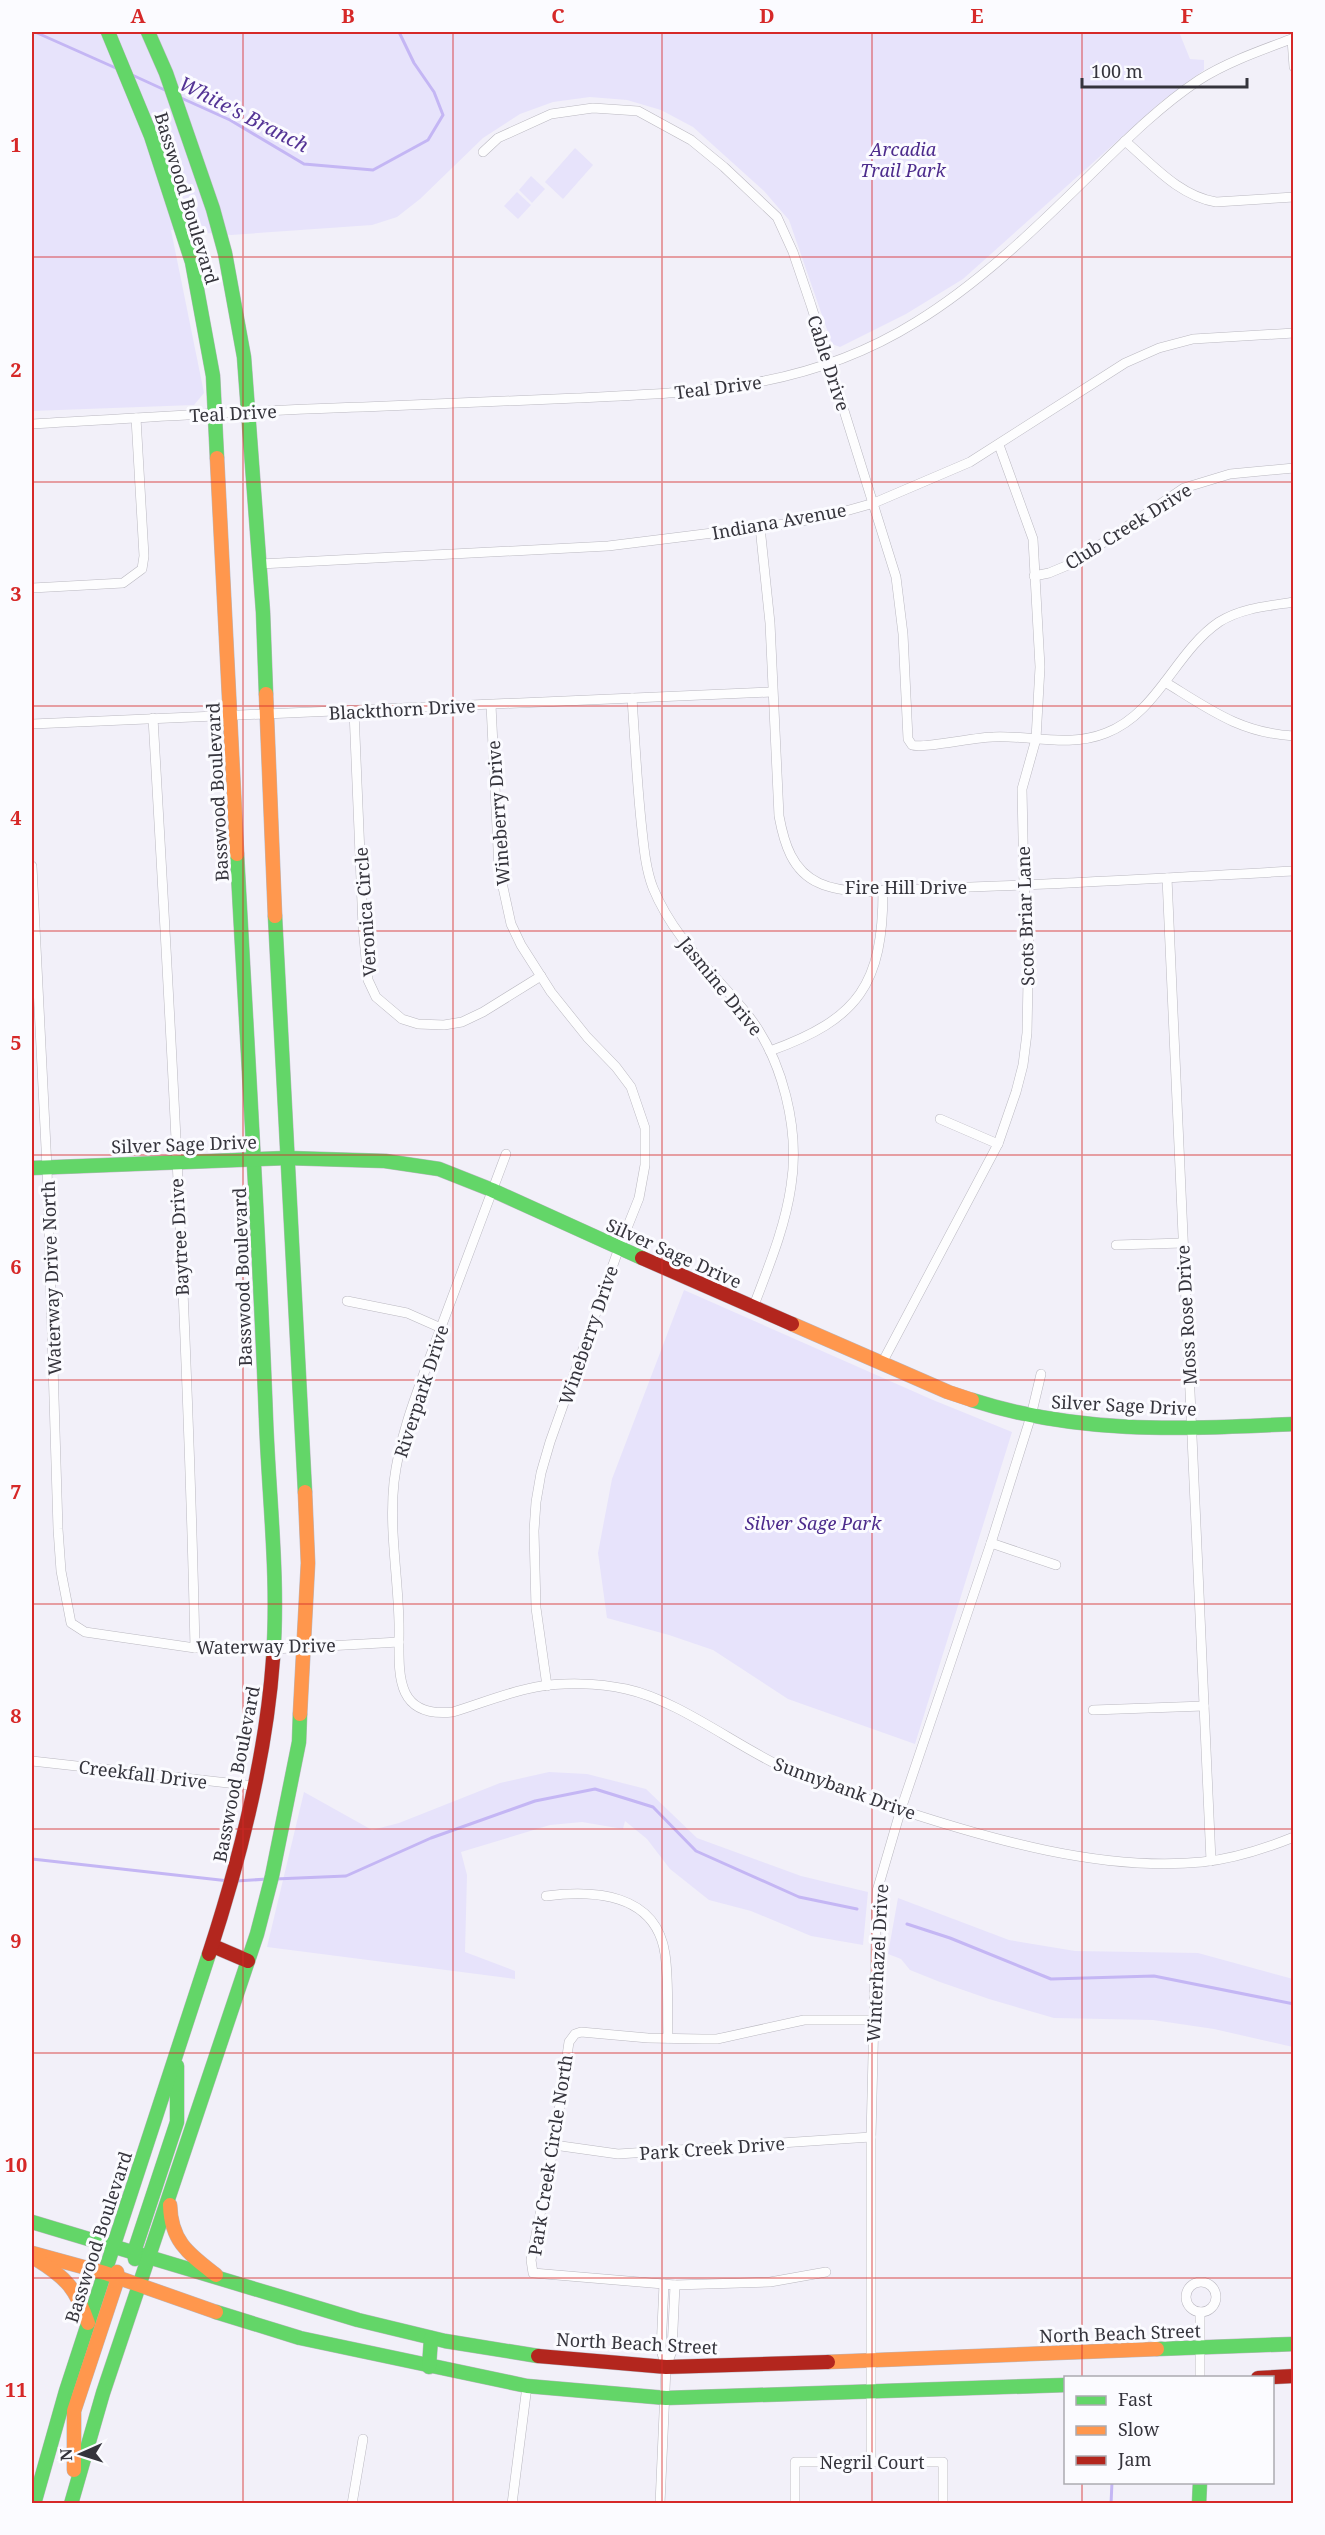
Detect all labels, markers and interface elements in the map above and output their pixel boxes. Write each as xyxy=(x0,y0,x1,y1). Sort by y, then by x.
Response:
text: A xyxy=(130,2,146,29)
text: B xyxy=(341,2,355,29)
text: C xyxy=(551,2,565,29)
text: D xyxy=(759,2,775,29)
text: E xyxy=(970,2,984,29)
text: F xyxy=(1181,2,1193,29)
scale bar xyxy=(1082,51,1247,89)
text: 100 m xyxy=(1091,59,1143,83)
water label: White's Branch xyxy=(174,70,314,158)
street label: Basswood Boulevard xyxy=(149,109,225,287)
text: 1 xyxy=(10,131,22,158)
park label: Arcadia Trail Park xyxy=(860,137,946,182)
street label: Cable Drive xyxy=(802,312,856,414)
text: 2 xyxy=(10,356,22,383)
street label: Teal Drive xyxy=(673,370,763,404)
street label: Teal Drive xyxy=(189,399,277,427)
street label: Club Creek Drive xyxy=(1060,477,1196,575)
street label: Indiana Avenue xyxy=(710,497,848,545)
text: 3 xyxy=(10,580,22,607)
street label: Blackthorn Drive xyxy=(328,693,476,725)
street label: Basswood Boulevard xyxy=(200,702,234,882)
street label: Wineberry Drive xyxy=(481,739,515,887)
text: 4 xyxy=(10,804,22,831)
street label: Veronica Circle xyxy=(348,846,382,978)
street label: Scots Briar Lane xyxy=(1011,846,1039,986)
street label: Fire Hill Drive xyxy=(845,875,967,899)
street label: Jasmine Drive xyxy=(673,931,768,1040)
text: 5 xyxy=(10,1029,22,1056)
street label: Silver Sage Drive xyxy=(111,1129,257,1159)
street label: Baytree Drive xyxy=(164,1178,194,1296)
street label: Waterway Drive North xyxy=(36,1180,66,1376)
street label: Basswood Boulevard xyxy=(227,1187,257,1367)
street label: Silver Sage Drive xyxy=(603,1212,745,1294)
street label: Moss Rose Drive xyxy=(1170,1244,1202,1386)
text: 6 xyxy=(10,1253,22,1280)
street label: Wineberry Drive xyxy=(553,1262,623,1408)
street label: Riverpark Drive xyxy=(388,1321,454,1461)
street label: Silver Sage Drive xyxy=(1051,1389,1197,1421)
text: 7 xyxy=(10,1478,22,1505)
park label: Silver Sage Park xyxy=(745,1511,882,1535)
street label: Waterway Drive xyxy=(196,1633,336,1659)
street label: Basswood Boulevard xyxy=(207,1684,265,1864)
text: 8 xyxy=(10,1702,22,1729)
street label: Sunnybank Drive xyxy=(771,1751,919,1825)
street label: Creekfall Drive xyxy=(77,1754,209,1794)
street label: Winterhazel Drive xyxy=(861,1883,893,2043)
text: 9 xyxy=(10,1927,22,1954)
street label: Park Creek Circle North xyxy=(522,2053,578,2257)
street label: Park Creek Drive xyxy=(638,2131,786,2165)
street label: Basswood Boulevard xyxy=(59,2148,137,2326)
text: 10 xyxy=(5,2151,27,2178)
street label: North Beach Street xyxy=(1039,2318,1201,2348)
street label: North Beach Street xyxy=(556,2327,718,2359)
text: 11 xyxy=(5,2376,27,2403)
legend xyxy=(1064,2376,1274,2484)
text: Fast xyxy=(1118,2387,1153,2411)
text: Slow xyxy=(1118,2417,1160,2441)
north arrow xyxy=(51,2424,111,2484)
text: Jam xyxy=(1117,2447,1152,2471)
text: N xyxy=(55,2448,77,2462)
street label: Negril Court xyxy=(819,2450,925,2474)

